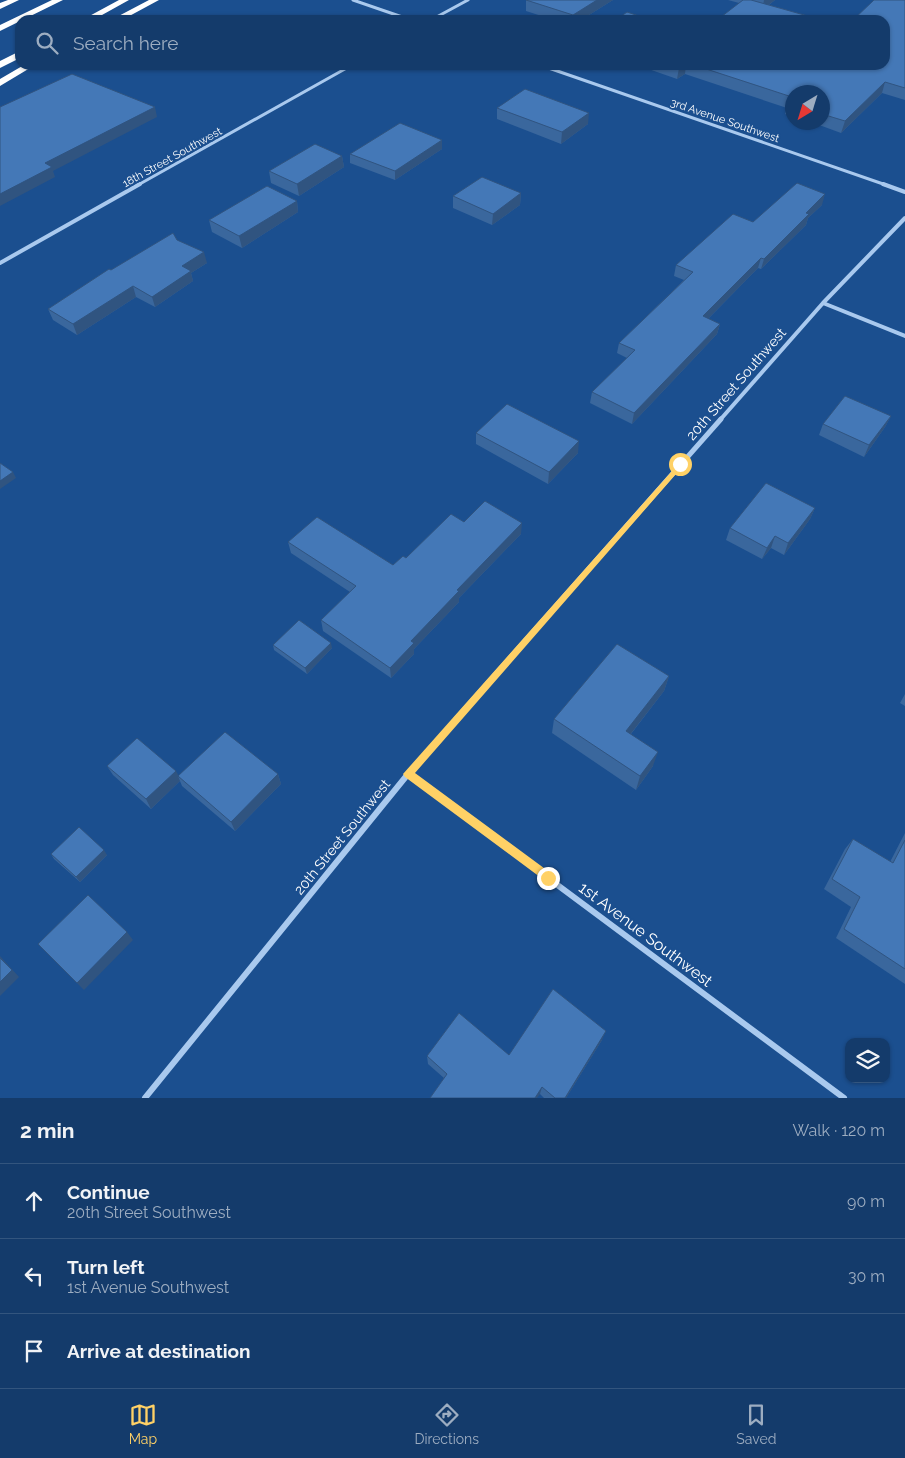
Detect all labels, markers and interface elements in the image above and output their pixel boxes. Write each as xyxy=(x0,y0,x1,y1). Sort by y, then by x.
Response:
search box xyxy=(15,15,890,70)
icon: search xyxy=(33,29,61,57)
text: Search here xyxy=(73,32,179,54)
north arrow xyxy=(785,85,830,130)
street label: 3rd Avenue Southwest xyxy=(669,96,781,145)
street label: 18th Street Southwest xyxy=(120,125,224,190)
street label: 20th Street Southwest xyxy=(683,324,789,443)
route start xyxy=(669,453,692,476)
street label: 20th Street Southwest xyxy=(291,776,393,898)
route end xyxy=(537,867,560,890)
street label: 1st Avenue Southwest xyxy=(575,878,717,991)
map controls xyxy=(845,1038,890,1083)
button: layers xyxy=(845,1038,890,1083)
text: 2 min xyxy=(20,1118,74,1143)
text: Walk · 120 m xyxy=(793,1121,885,1140)
text: Continue xyxy=(67,1181,150,1203)
icon: ahead xyxy=(20,1187,48,1215)
text: 90 m xyxy=(847,1192,885,1211)
text: 20th Street Southwest xyxy=(67,1203,231,1222)
text: Turn left xyxy=(67,1256,144,1278)
icon: left xyxy=(20,1262,48,1290)
text: 30 m xyxy=(848,1267,885,1286)
text: 1st Avenue Southwest xyxy=(67,1278,229,1297)
icon: arrive xyxy=(20,1337,48,1365)
text: Arrive at destination xyxy=(67,1340,251,1362)
tab: Map xyxy=(129,1401,157,1447)
tab: Directions xyxy=(414,1401,479,1447)
tab: Saved xyxy=(736,1401,776,1447)

